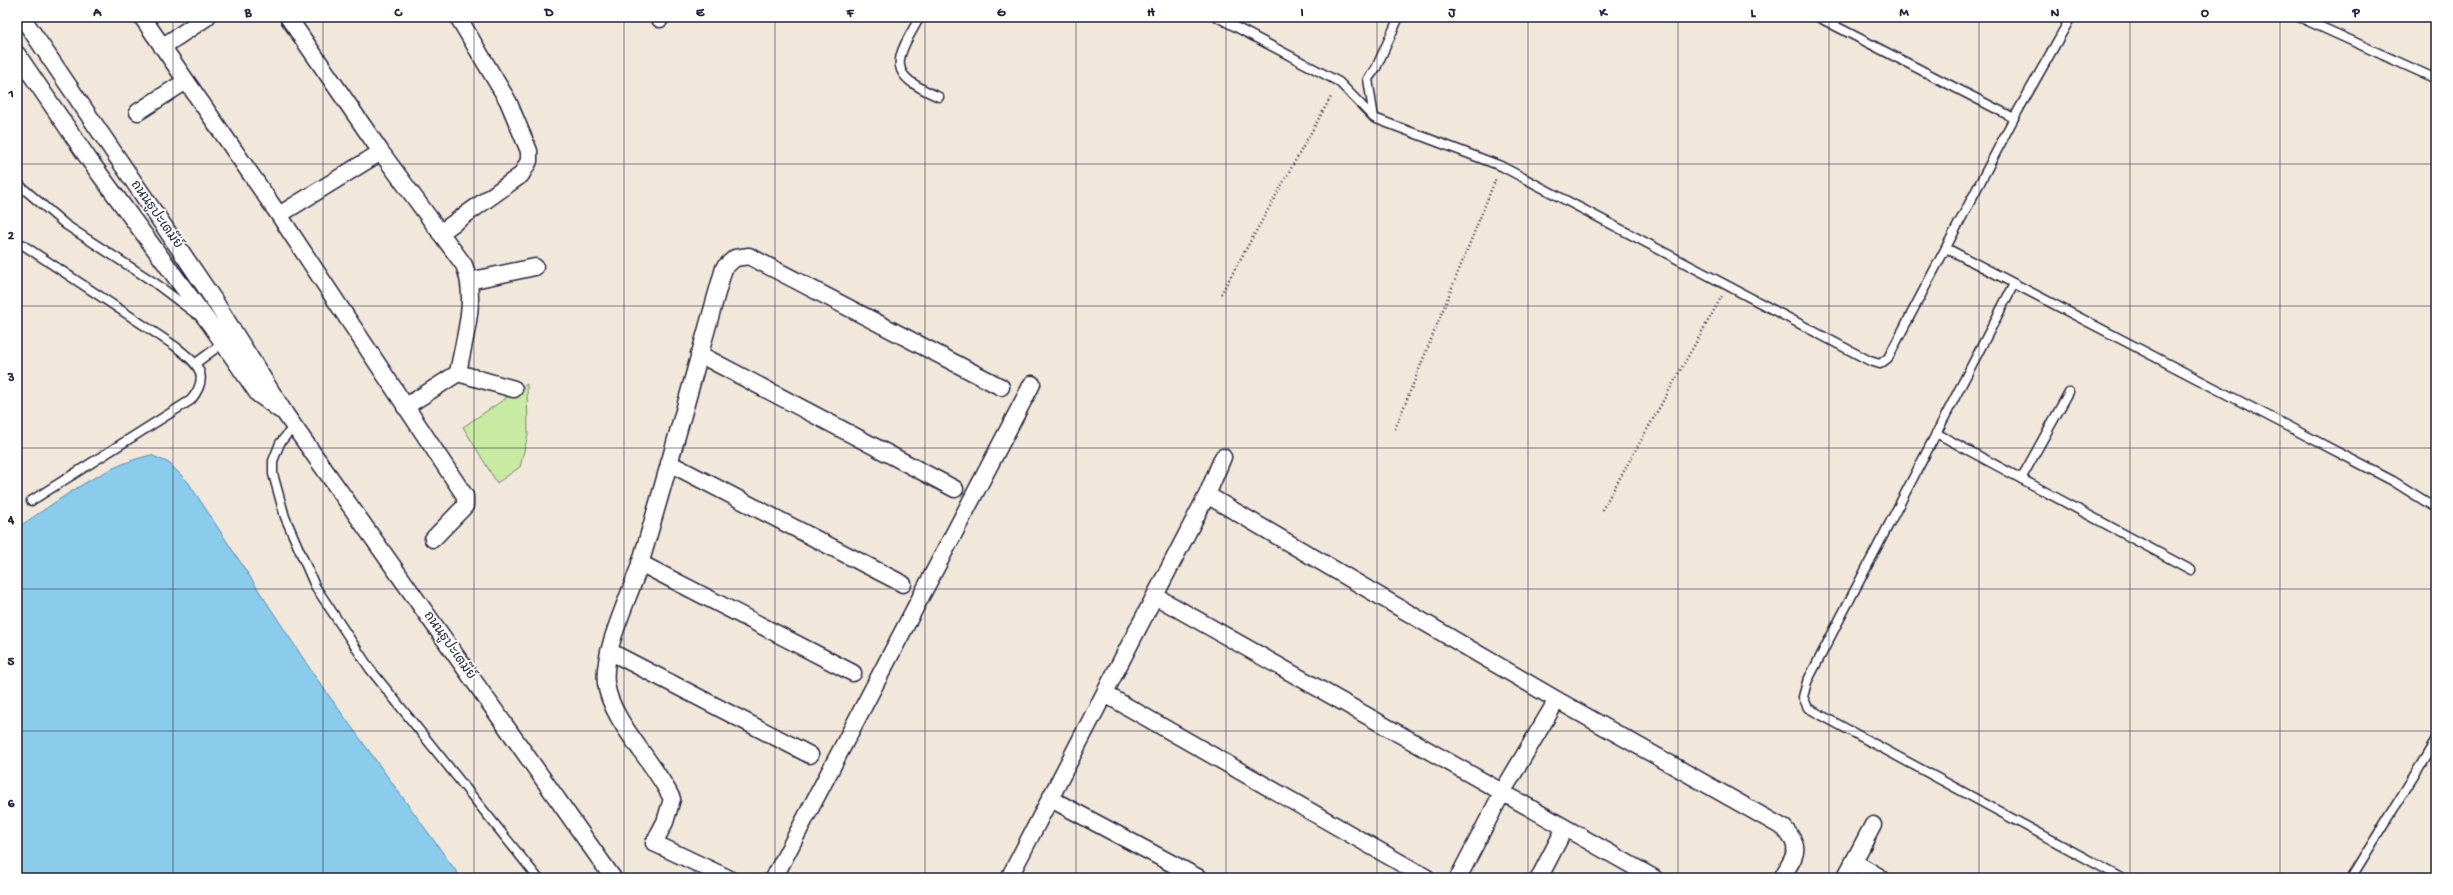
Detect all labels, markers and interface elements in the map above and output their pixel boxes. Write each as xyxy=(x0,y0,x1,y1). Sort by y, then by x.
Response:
text: A xyxy=(92,6,102,21)
text: B xyxy=(244,6,253,21)
text: C xyxy=(393,6,403,21)
text: D xyxy=(544,6,554,21)
text: E xyxy=(696,6,705,21)
text: F xyxy=(846,6,855,21)
text: G xyxy=(997,6,1006,21)
text: H xyxy=(1147,6,1155,21)
text: I xyxy=(1300,6,1304,21)
text: J xyxy=(1448,6,1457,21)
text: K xyxy=(1598,6,1608,21)
text: L xyxy=(1751,6,1757,21)
text: M xyxy=(1899,6,1909,21)
text: N xyxy=(2051,6,2060,21)
text: O xyxy=(2201,6,2209,21)
text: P xyxy=(2351,6,2360,21)
text: 1 xyxy=(7,87,14,102)
street label: ถนนธูปะเตมีย์ xyxy=(127,176,188,252)
text: 2 xyxy=(8,229,15,244)
text: 3 xyxy=(7,371,15,386)
text: 4 xyxy=(7,513,15,528)
street label: ถนนธูปะเตมีย์ xyxy=(420,607,481,683)
text: 5 xyxy=(8,655,15,670)
text: 6 xyxy=(8,797,15,812)

